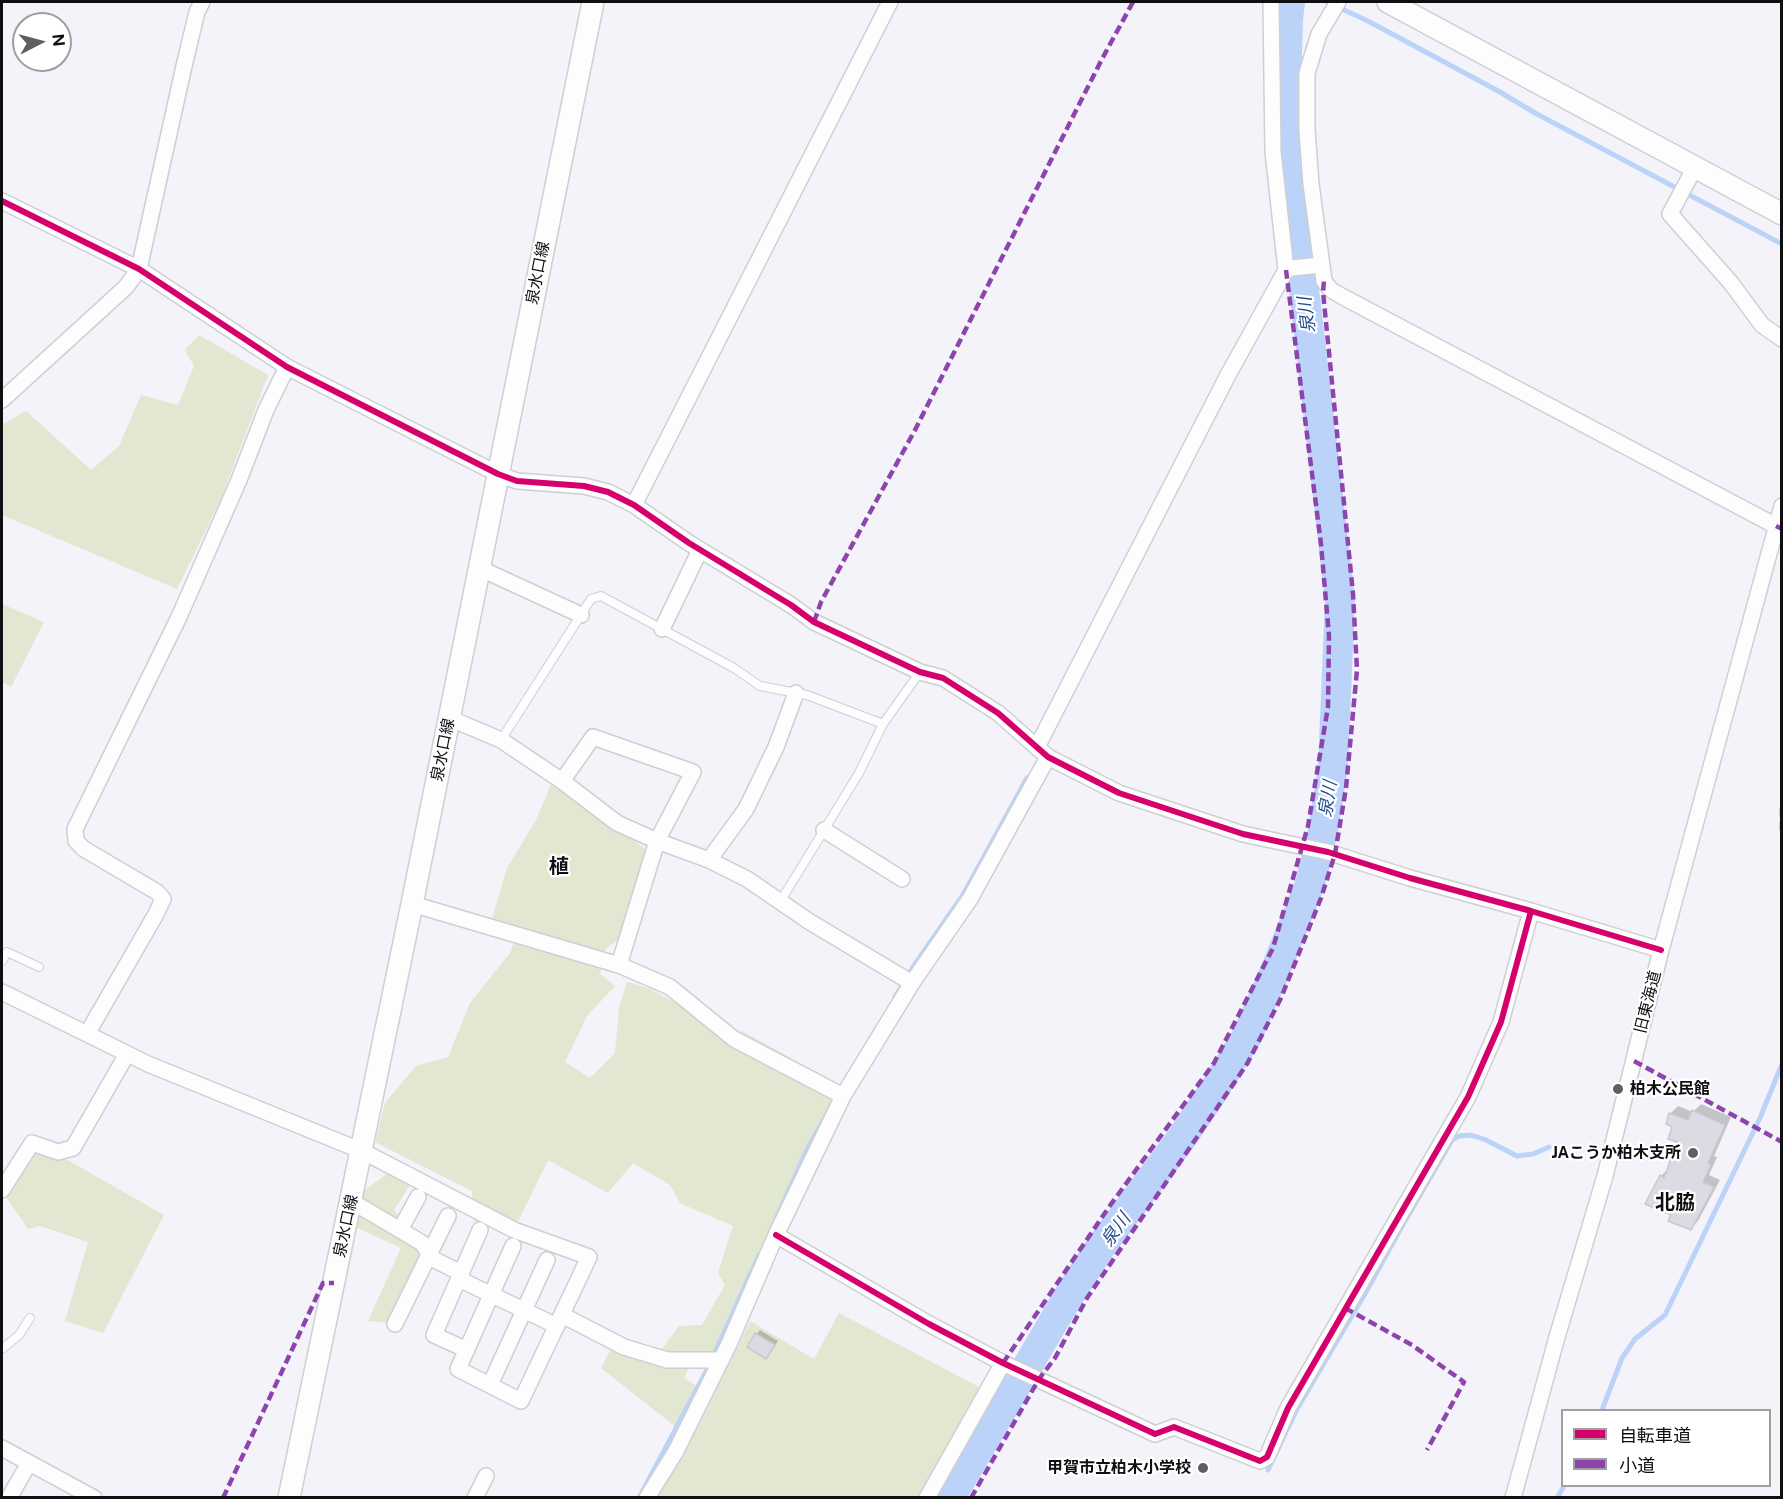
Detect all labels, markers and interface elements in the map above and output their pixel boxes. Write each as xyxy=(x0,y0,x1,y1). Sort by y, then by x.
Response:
north arrow xyxy=(12,12,72,72)
text: N xyxy=(48,33,69,47)
street label: 泉水口線 xyxy=(522,240,554,306)
water label: 泉川 xyxy=(1294,296,1320,334)
street label: 泉水口線 xyxy=(427,717,459,783)
water label: 泉川 xyxy=(1315,780,1341,818)
district label: 植 xyxy=(549,855,569,879)
street label: 旧東海道 xyxy=(1631,969,1665,1035)
place label: 柏木公民館 xyxy=(1630,1079,1710,1099)
marker: 柏木公民館 xyxy=(1611,1082,1625,1096)
place label: JAこうか柏木支所 xyxy=(1552,1143,1681,1163)
marker: JAこうか柏木支所 xyxy=(1686,1146,1700,1160)
district label: 北脇 xyxy=(1655,1191,1695,1215)
street label: 泉水口線 xyxy=(330,1193,362,1259)
water label: 泉川 xyxy=(1097,1209,1135,1251)
legend xyxy=(1561,1409,1771,1487)
text: 自転車道 xyxy=(1619,1425,1691,1446)
text: 小道 xyxy=(1619,1455,1655,1476)
place label: 甲賀市立柏木小学校 xyxy=(1047,1458,1191,1478)
marker: 甲賀市立柏木小学校 xyxy=(1196,1461,1210,1475)

